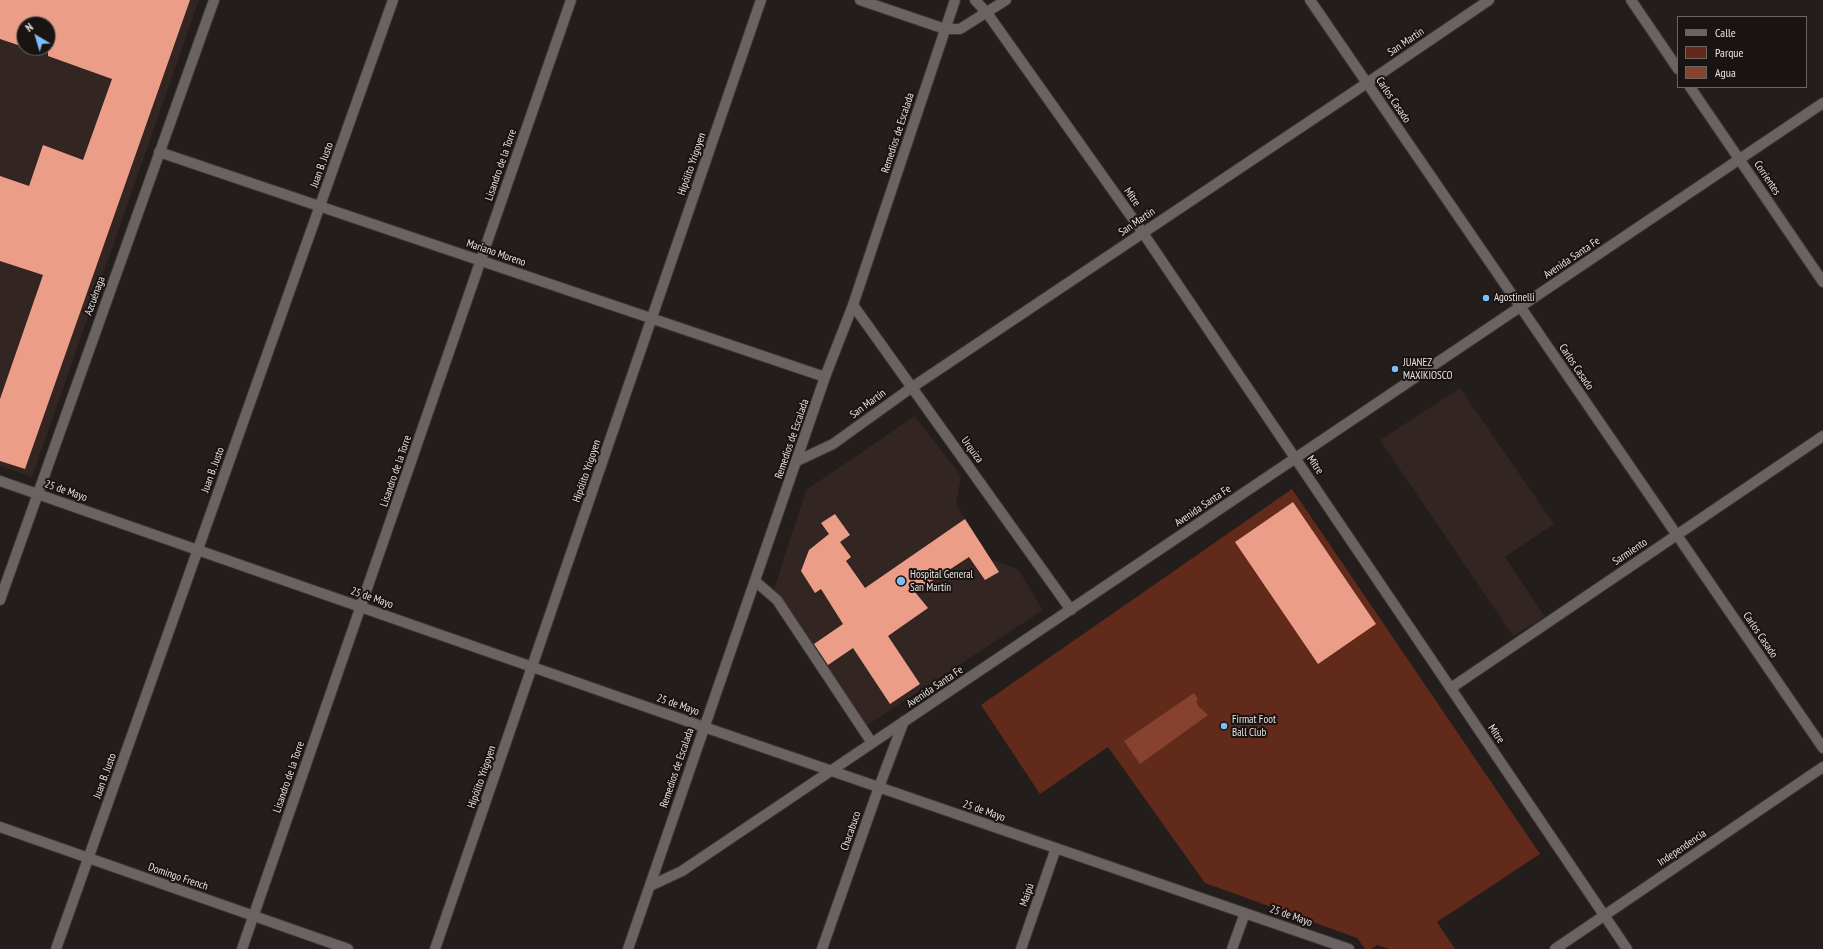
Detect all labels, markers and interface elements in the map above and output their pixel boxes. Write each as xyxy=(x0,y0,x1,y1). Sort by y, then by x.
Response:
north arrow xyxy=(16,16,56,56)
legend xyxy=(1677,16,1807,88)
text: N xyxy=(23,20,36,35)
street label: San Martín xyxy=(1385,25,1427,59)
text: Calle xyxy=(1715,25,1736,40)
text: Parque xyxy=(1715,45,1744,60)
text: Agua xyxy=(1715,65,1736,80)
street label: Carlos Casado xyxy=(1373,75,1413,125)
street label: Remedios de Escalada xyxy=(879,91,917,175)
street label: Lisandro de la Torre xyxy=(483,127,519,203)
street label: Hipólito Yrigoyen xyxy=(675,131,709,197)
street label: Juan B. Justo xyxy=(308,141,336,189)
street label: Corrientes xyxy=(1751,158,1783,198)
street label: Mitre xyxy=(1121,185,1143,209)
street label: San Martín xyxy=(1116,205,1158,239)
street label: Avenida Santa Fe xyxy=(1541,234,1603,282)
street label: Mariano Moreno xyxy=(465,237,527,269)
street label: Azcuénaga xyxy=(82,275,108,317)
place label: Agostinelli xyxy=(1494,291,1535,305)
marker: Agostinelli xyxy=(1481,293,1491,303)
street label: Carlos Casado xyxy=(1556,342,1596,392)
place label: JUANEZ MAXIKIOSCO xyxy=(1403,356,1453,382)
marker: JUANEZ MAXIKIOSCO xyxy=(1390,364,1400,374)
street label: San Martín xyxy=(847,387,889,421)
street label: Remedios de Escalada xyxy=(772,397,812,481)
street label: Lisandro de la Torre xyxy=(378,433,414,509)
street label: Urquiza xyxy=(958,434,986,466)
street label: Hipólito Yrigoyen xyxy=(570,438,604,504)
street label: Juan B. Justo xyxy=(199,446,227,494)
street label: Mitre xyxy=(1304,453,1326,477)
street label: 25 de Mayo xyxy=(43,478,89,504)
street label: Avenida Santa Fe xyxy=(1172,482,1234,530)
street label: Sarmiento xyxy=(1610,536,1650,568)
place label: Hospital General San Martín xyxy=(910,568,973,594)
marker: Hospital General San Martín xyxy=(895,575,907,587)
street label: 25 de Mayo xyxy=(349,585,395,611)
street label: Carlos Casado xyxy=(1740,610,1780,660)
street label: Avenida Santa Fe xyxy=(904,663,966,711)
street label: 25 de Mayo xyxy=(655,692,701,718)
place label: Firmat Foot Ball Club xyxy=(1232,713,1276,739)
marker: Firmat Foot Ball Club xyxy=(1219,721,1229,731)
street label: Mitre xyxy=(1485,722,1507,746)
street label: Remedios de Escalada xyxy=(657,726,697,810)
street label: Lisandro de la Torre xyxy=(271,739,307,815)
street label: Hipólito Yrigoyen xyxy=(465,744,499,810)
street label: Juan B. Justo xyxy=(91,752,119,800)
street label: 25 de Mayo xyxy=(961,798,1007,824)
street label: Chacabuco xyxy=(838,810,864,852)
street label: Independencia xyxy=(1655,827,1709,869)
street label: Domingo French xyxy=(146,861,210,893)
street label: Maipú xyxy=(1017,882,1037,908)
street label: 25 de Mayo xyxy=(1268,903,1314,929)

